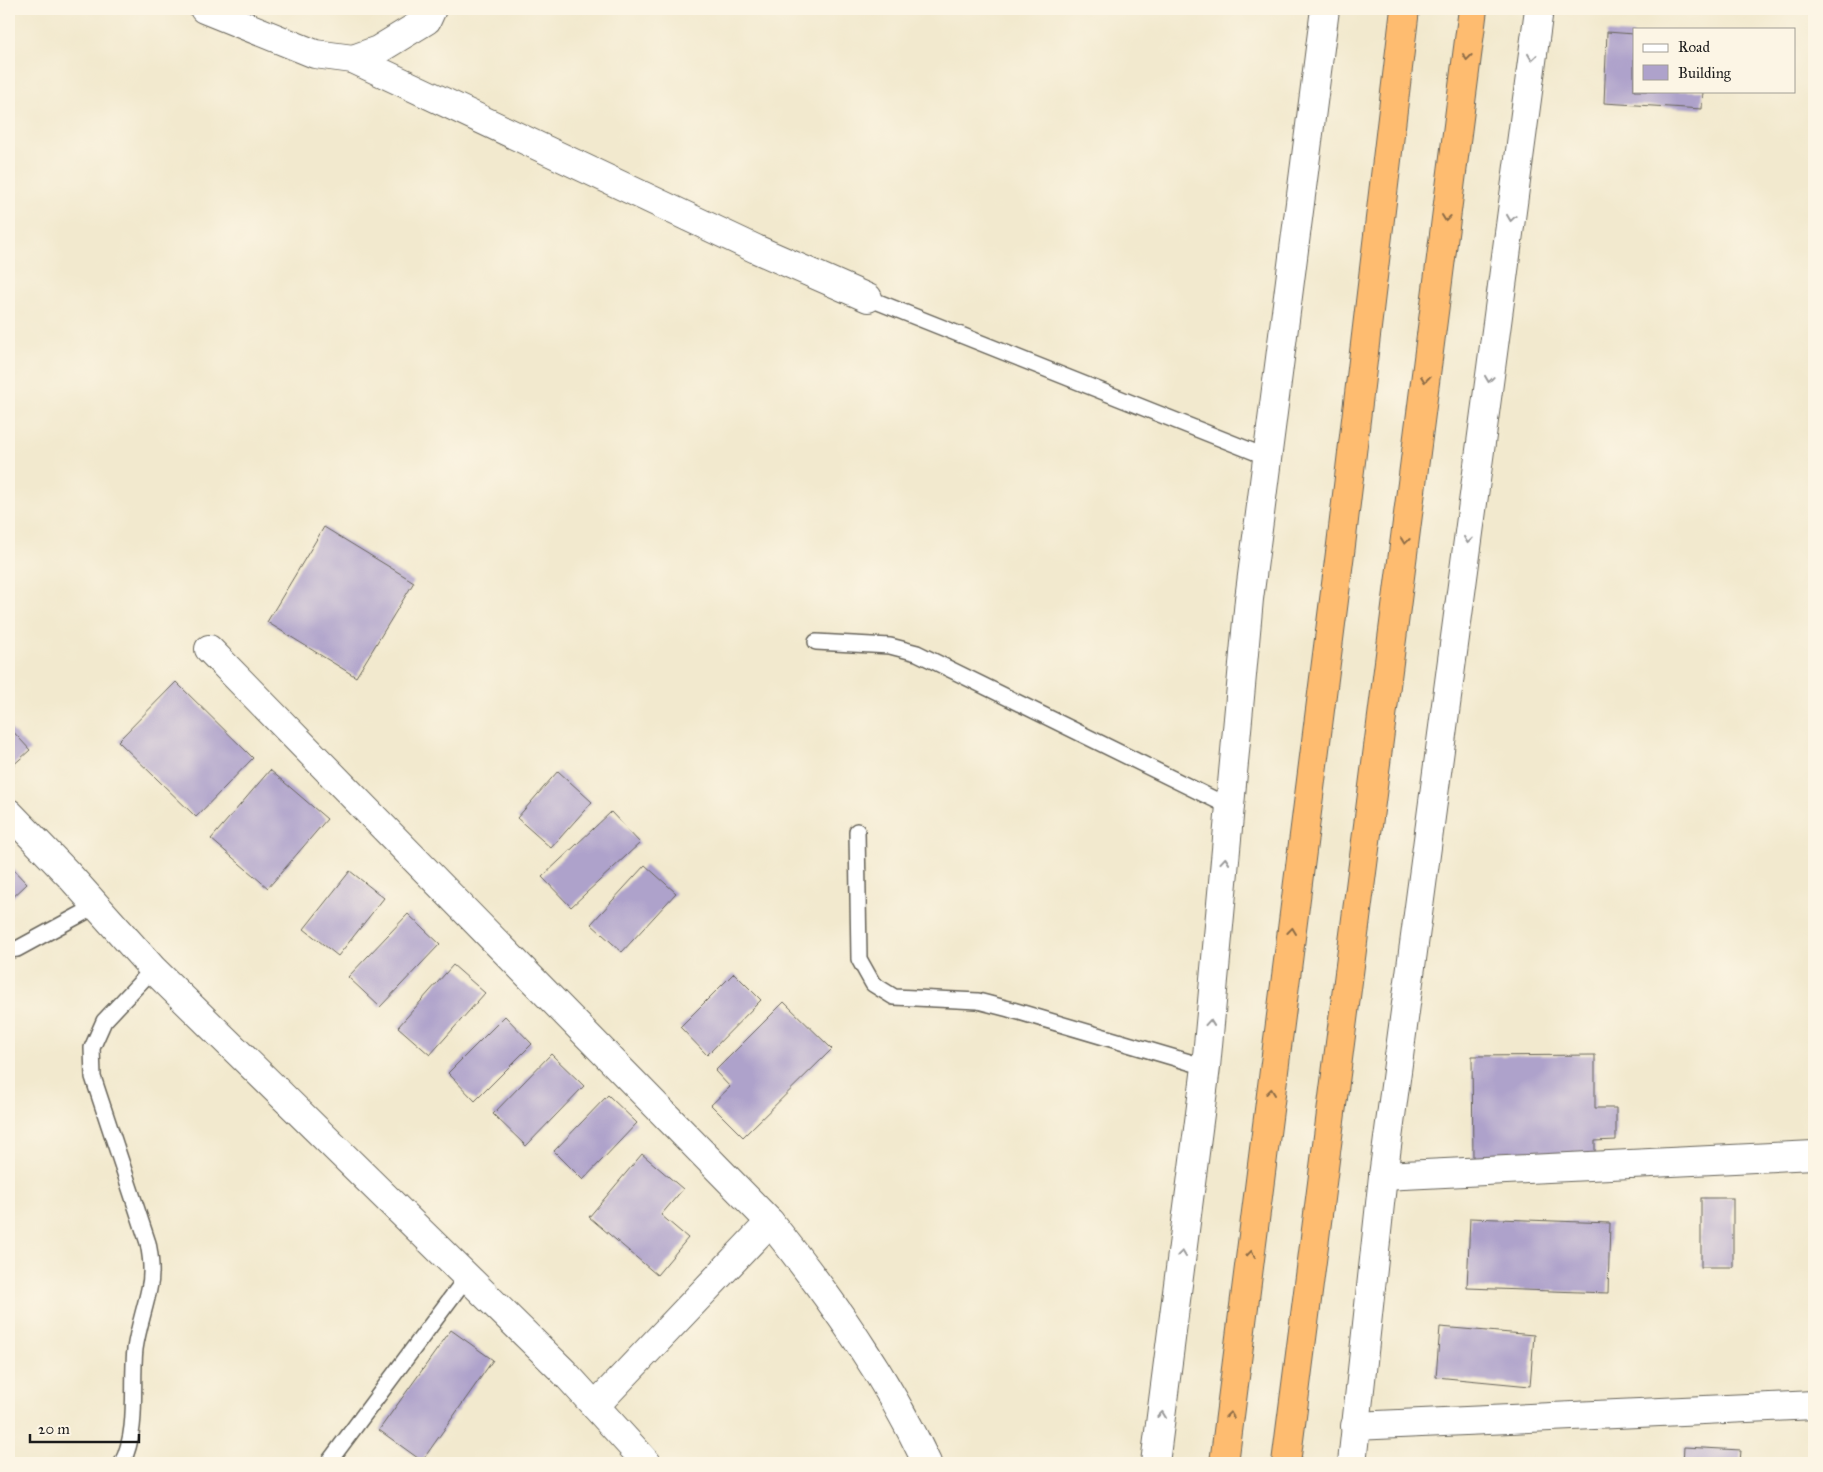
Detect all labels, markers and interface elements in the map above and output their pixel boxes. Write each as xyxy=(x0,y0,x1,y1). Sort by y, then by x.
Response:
legend xyxy=(1633,28,1796,92)
text: Road xyxy=(1678,38,1710,56)
one-way arrow xyxy=(1462,53,1473,61)
one-way arrow xyxy=(1528,53,1538,61)
text: Building xyxy=(1678,64,1732,82)
one-way arrow xyxy=(1506,214,1517,222)
one-way arrow xyxy=(1441,215,1452,223)
one-way arrow xyxy=(1421,375,1431,384)
one-way arrow xyxy=(1484,376,1495,384)
one-way arrow xyxy=(1400,536,1410,545)
one-way arrow xyxy=(1463,537,1474,545)
one-way arrow xyxy=(1219,857,1230,865)
one-way arrow xyxy=(1286,927,1297,935)
one-way arrow xyxy=(1205,1019,1216,1027)
one-way arrow xyxy=(1265,1088,1276,1096)
one-way arrow xyxy=(1176,1249,1187,1257)
one-way arrow xyxy=(1245,1249,1256,1257)
one-way arrow xyxy=(1156,1411,1166,1419)
one-way arrow xyxy=(1224,1411,1235,1419)
scale bar xyxy=(30,1412,139,1444)
text: 20 m xyxy=(38,1420,70,1438)

